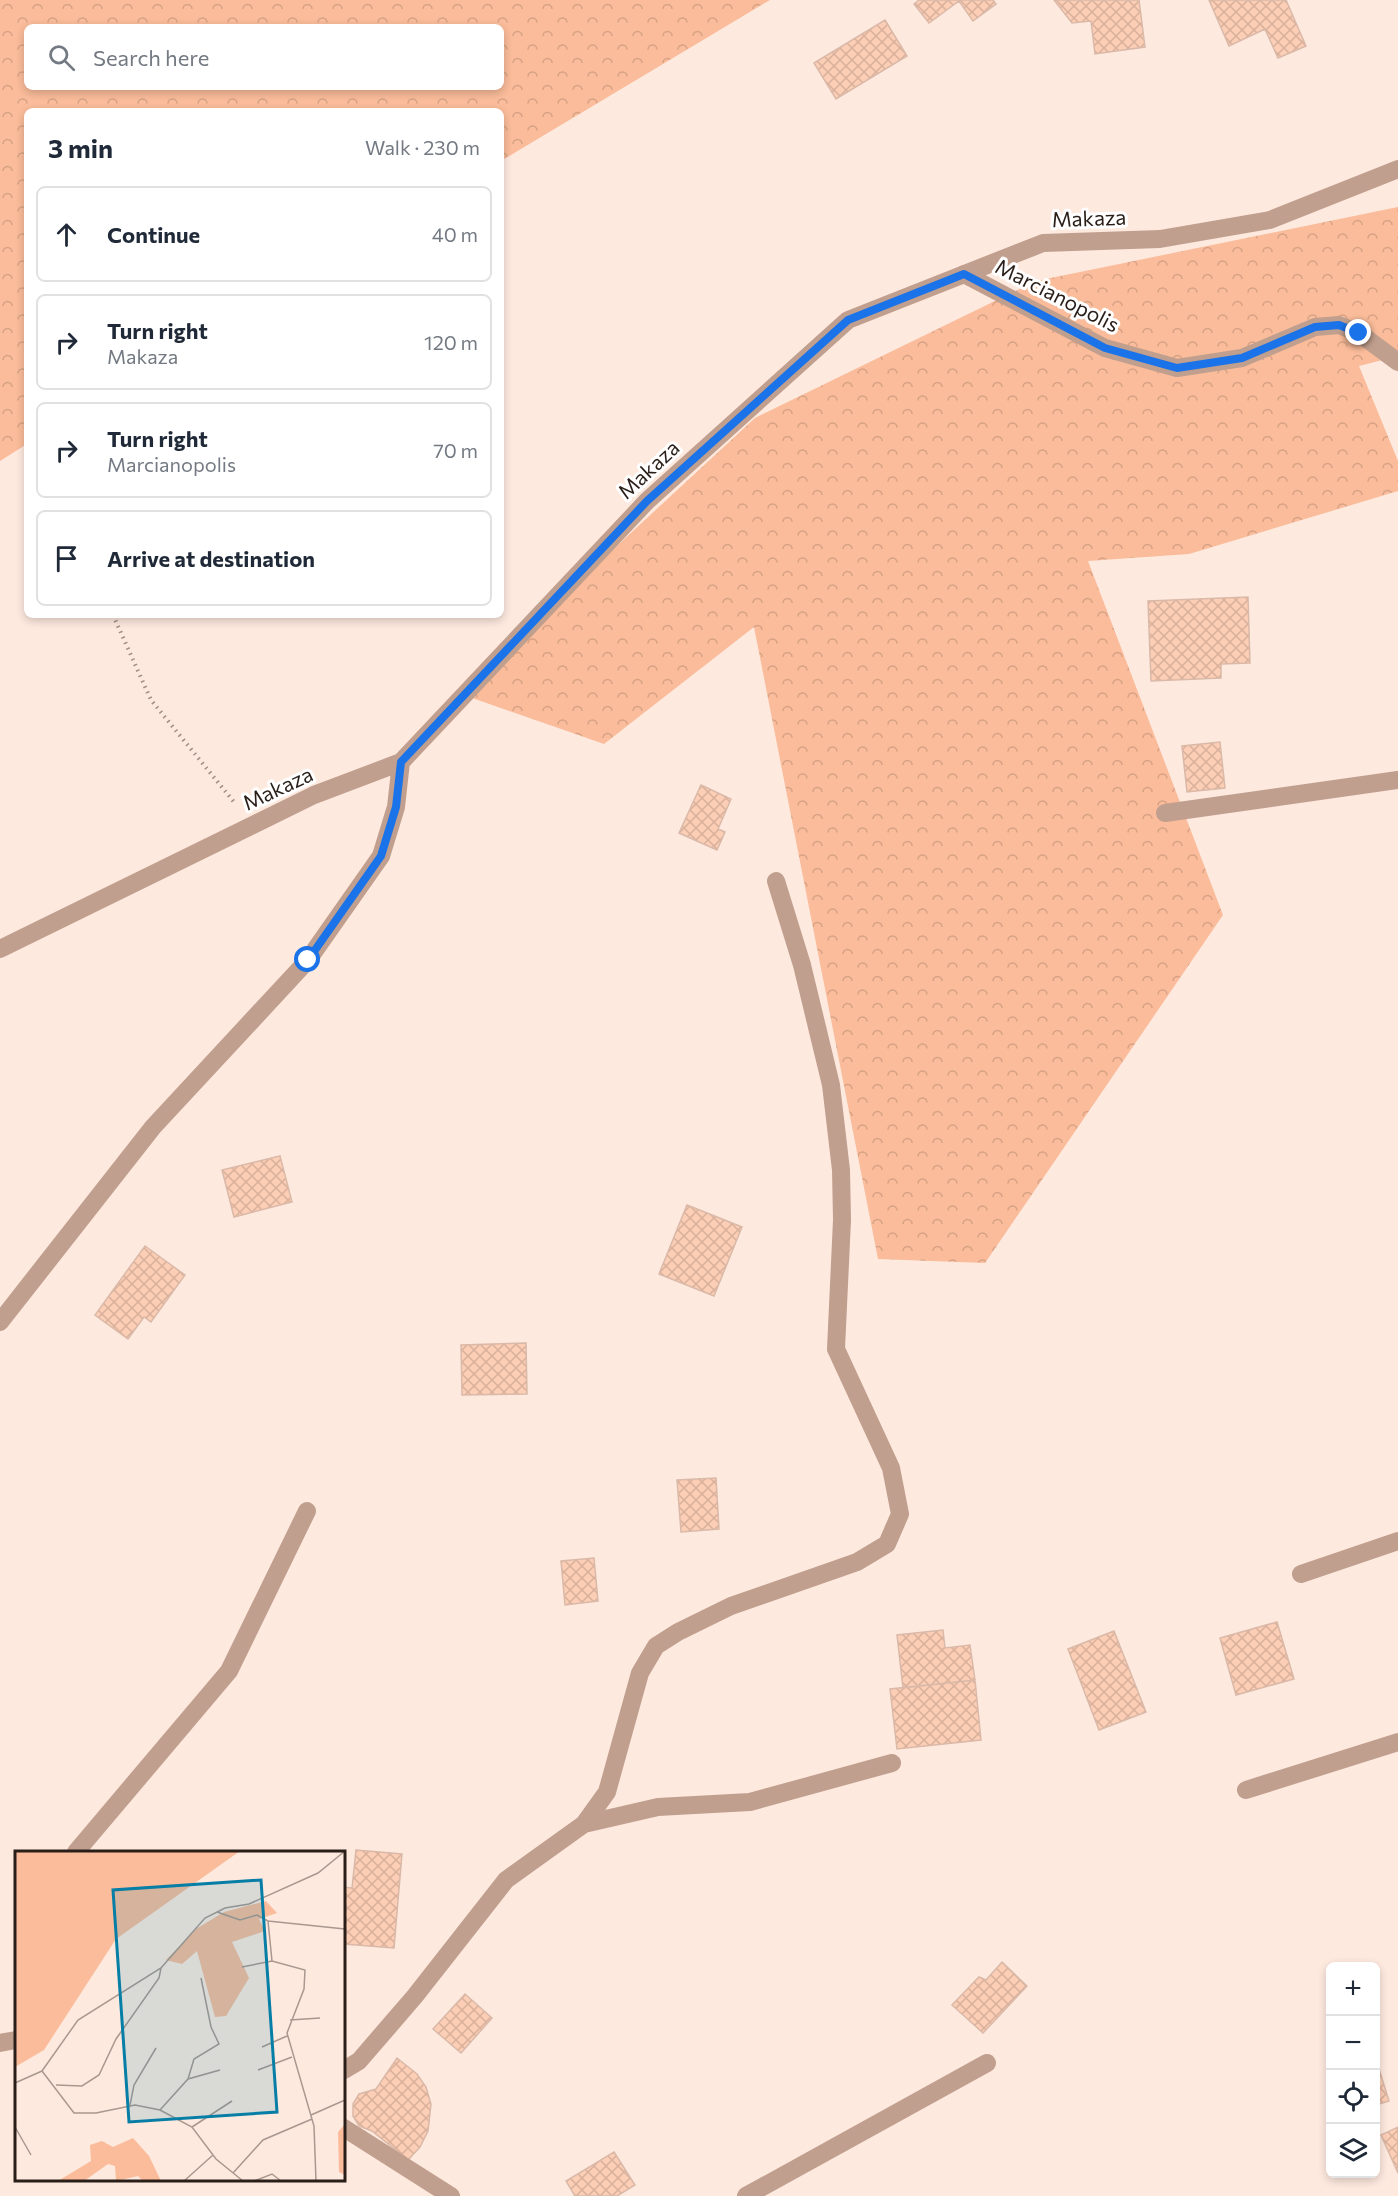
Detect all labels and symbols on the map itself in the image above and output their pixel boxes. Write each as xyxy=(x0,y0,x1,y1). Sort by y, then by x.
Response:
street label: Makaza xyxy=(1051,204,1127,231)
street label: Marcianopolis xyxy=(992,253,1124,337)
route end xyxy=(1345,319,1371,345)
street label: Makaza xyxy=(612,434,684,504)
street label: Makaza xyxy=(238,761,316,815)
route start xyxy=(294,946,320,972)
inset map xyxy=(15,1851,345,2181)

